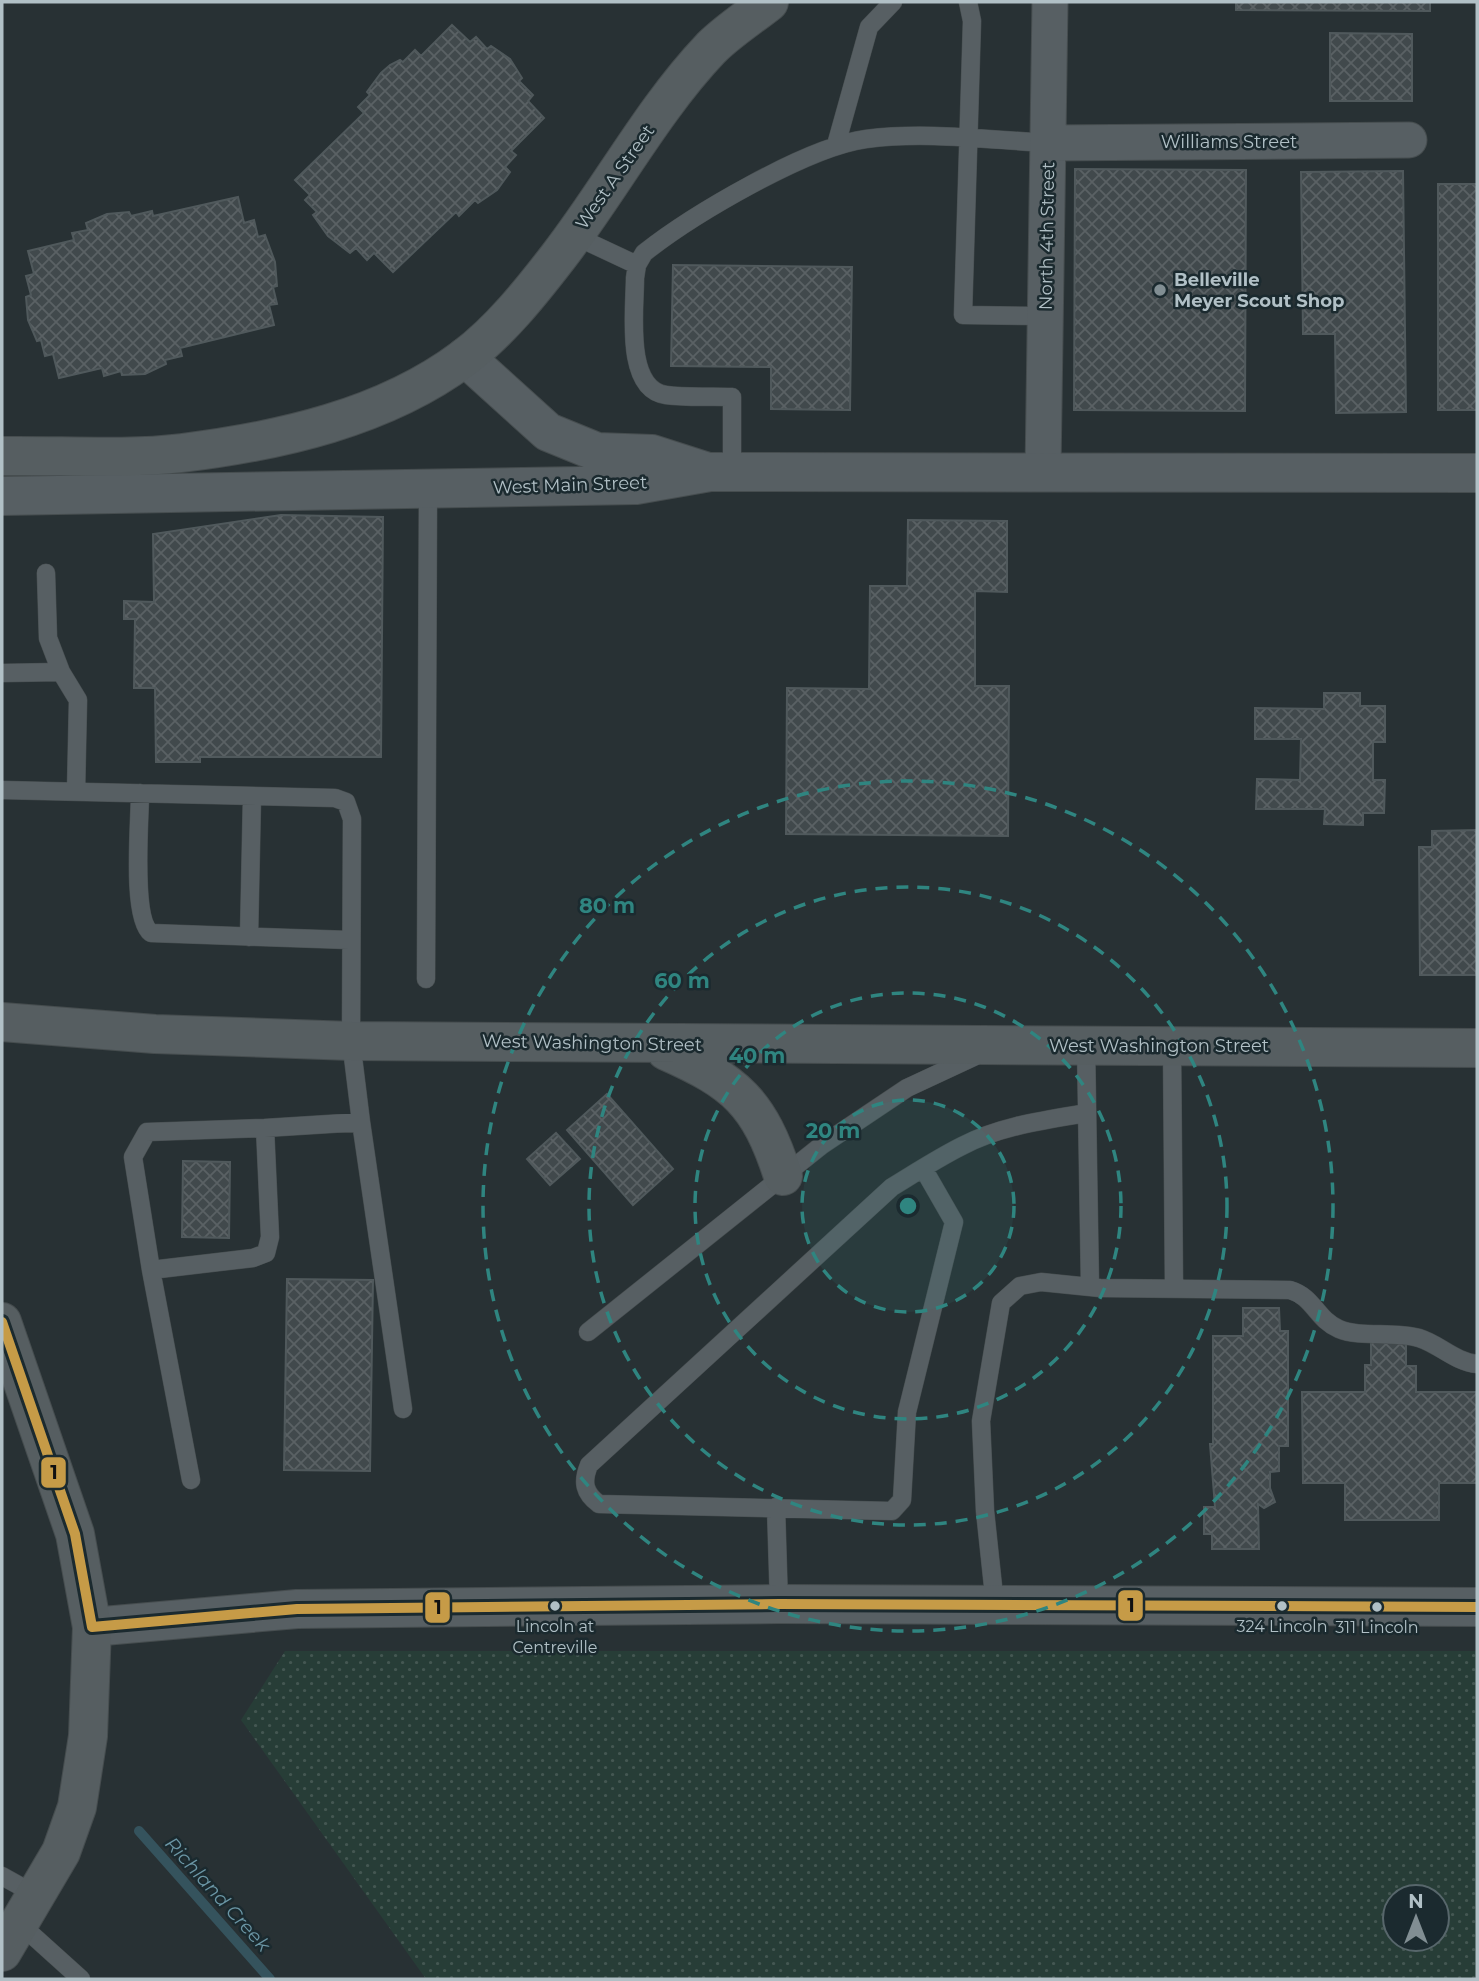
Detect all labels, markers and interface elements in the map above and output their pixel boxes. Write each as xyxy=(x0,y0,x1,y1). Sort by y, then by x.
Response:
street label: West A Street xyxy=(571,120,659,234)
street label: Williams Street xyxy=(1161,131,1297,153)
street label: North 4th Street xyxy=(1035,162,1059,310)
place label: Belleville Meyer Scout Shop xyxy=(1174,269,1345,312)
marker: Belleville Meyer Scout Shop xyxy=(1152,282,1168,298)
street label: West Main Street xyxy=(492,471,648,499)
text: 80 m xyxy=(579,893,635,918)
text: 60 m xyxy=(654,968,710,993)
street label: West Washington Street xyxy=(482,1030,702,1056)
street label: West Washington Street xyxy=(1049,1035,1269,1057)
text: 40 m xyxy=(729,1043,785,1068)
text: 20 m xyxy=(806,1118,860,1143)
centre of rings xyxy=(896,1194,920,1218)
line badge: 1 xyxy=(40,1456,67,1489)
text: 1 xyxy=(50,1461,58,1484)
line badge: 1 xyxy=(1117,1589,1144,1622)
line badge: 1 xyxy=(424,1591,451,1624)
text: 1 xyxy=(1127,1594,1135,1617)
text: 1 xyxy=(434,1596,442,1619)
marker: Lincoln at Centreville xyxy=(548,1599,562,1613)
marker: 324 Lincoln xyxy=(1275,1599,1289,1613)
marker: 311 Lincoln xyxy=(1370,1600,1384,1614)
place label: Lincoln at Centreville xyxy=(513,1617,597,1657)
place label: 324 Lincoln xyxy=(1236,1617,1328,1636)
place label: 311 Lincoln xyxy=(1335,1618,1419,1637)
water label: Richland Creek xyxy=(160,1832,276,1957)
north arrow xyxy=(1381,1883,1451,1953)
text: N xyxy=(1408,1890,1424,1913)

